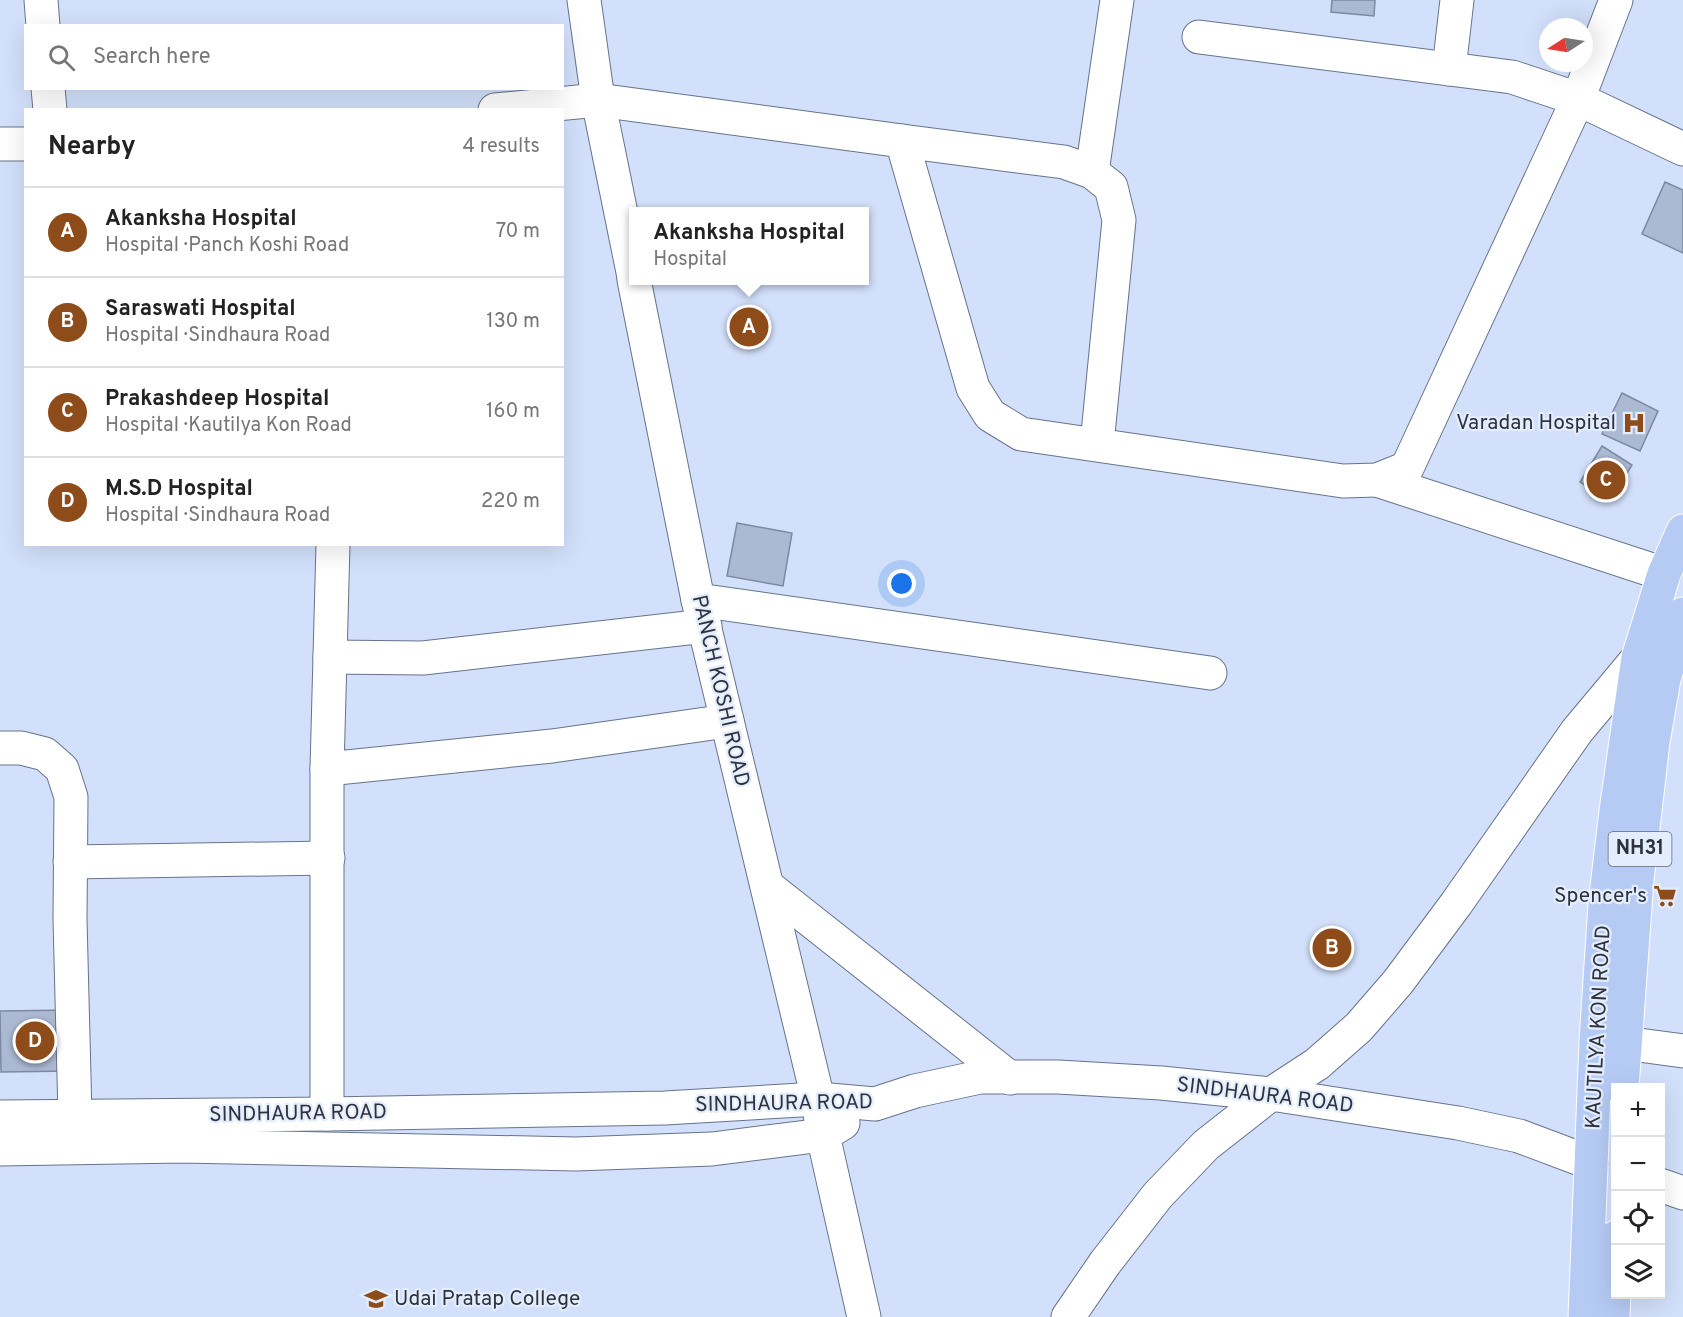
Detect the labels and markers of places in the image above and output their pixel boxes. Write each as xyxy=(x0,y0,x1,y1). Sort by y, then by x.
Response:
pin: A xyxy=(730,304,768,350)
place label: Varadan Hospital xyxy=(1456,410,1616,437)
hospital icon: Varadan Hospital xyxy=(1621,410,1647,436)
pin: C xyxy=(1586,458,1626,502)
place label: Spencer's xyxy=(1554,883,1647,910)
supermarket icon: Spencer's xyxy=(1652,883,1678,909)
pin: B xyxy=(1312,926,1352,970)
pin: D xyxy=(15,1018,54,1064)
school or university icon: Udai Pratap College xyxy=(363,1286,389,1312)
place label: Udai Pratap College xyxy=(394,1286,580,1313)

